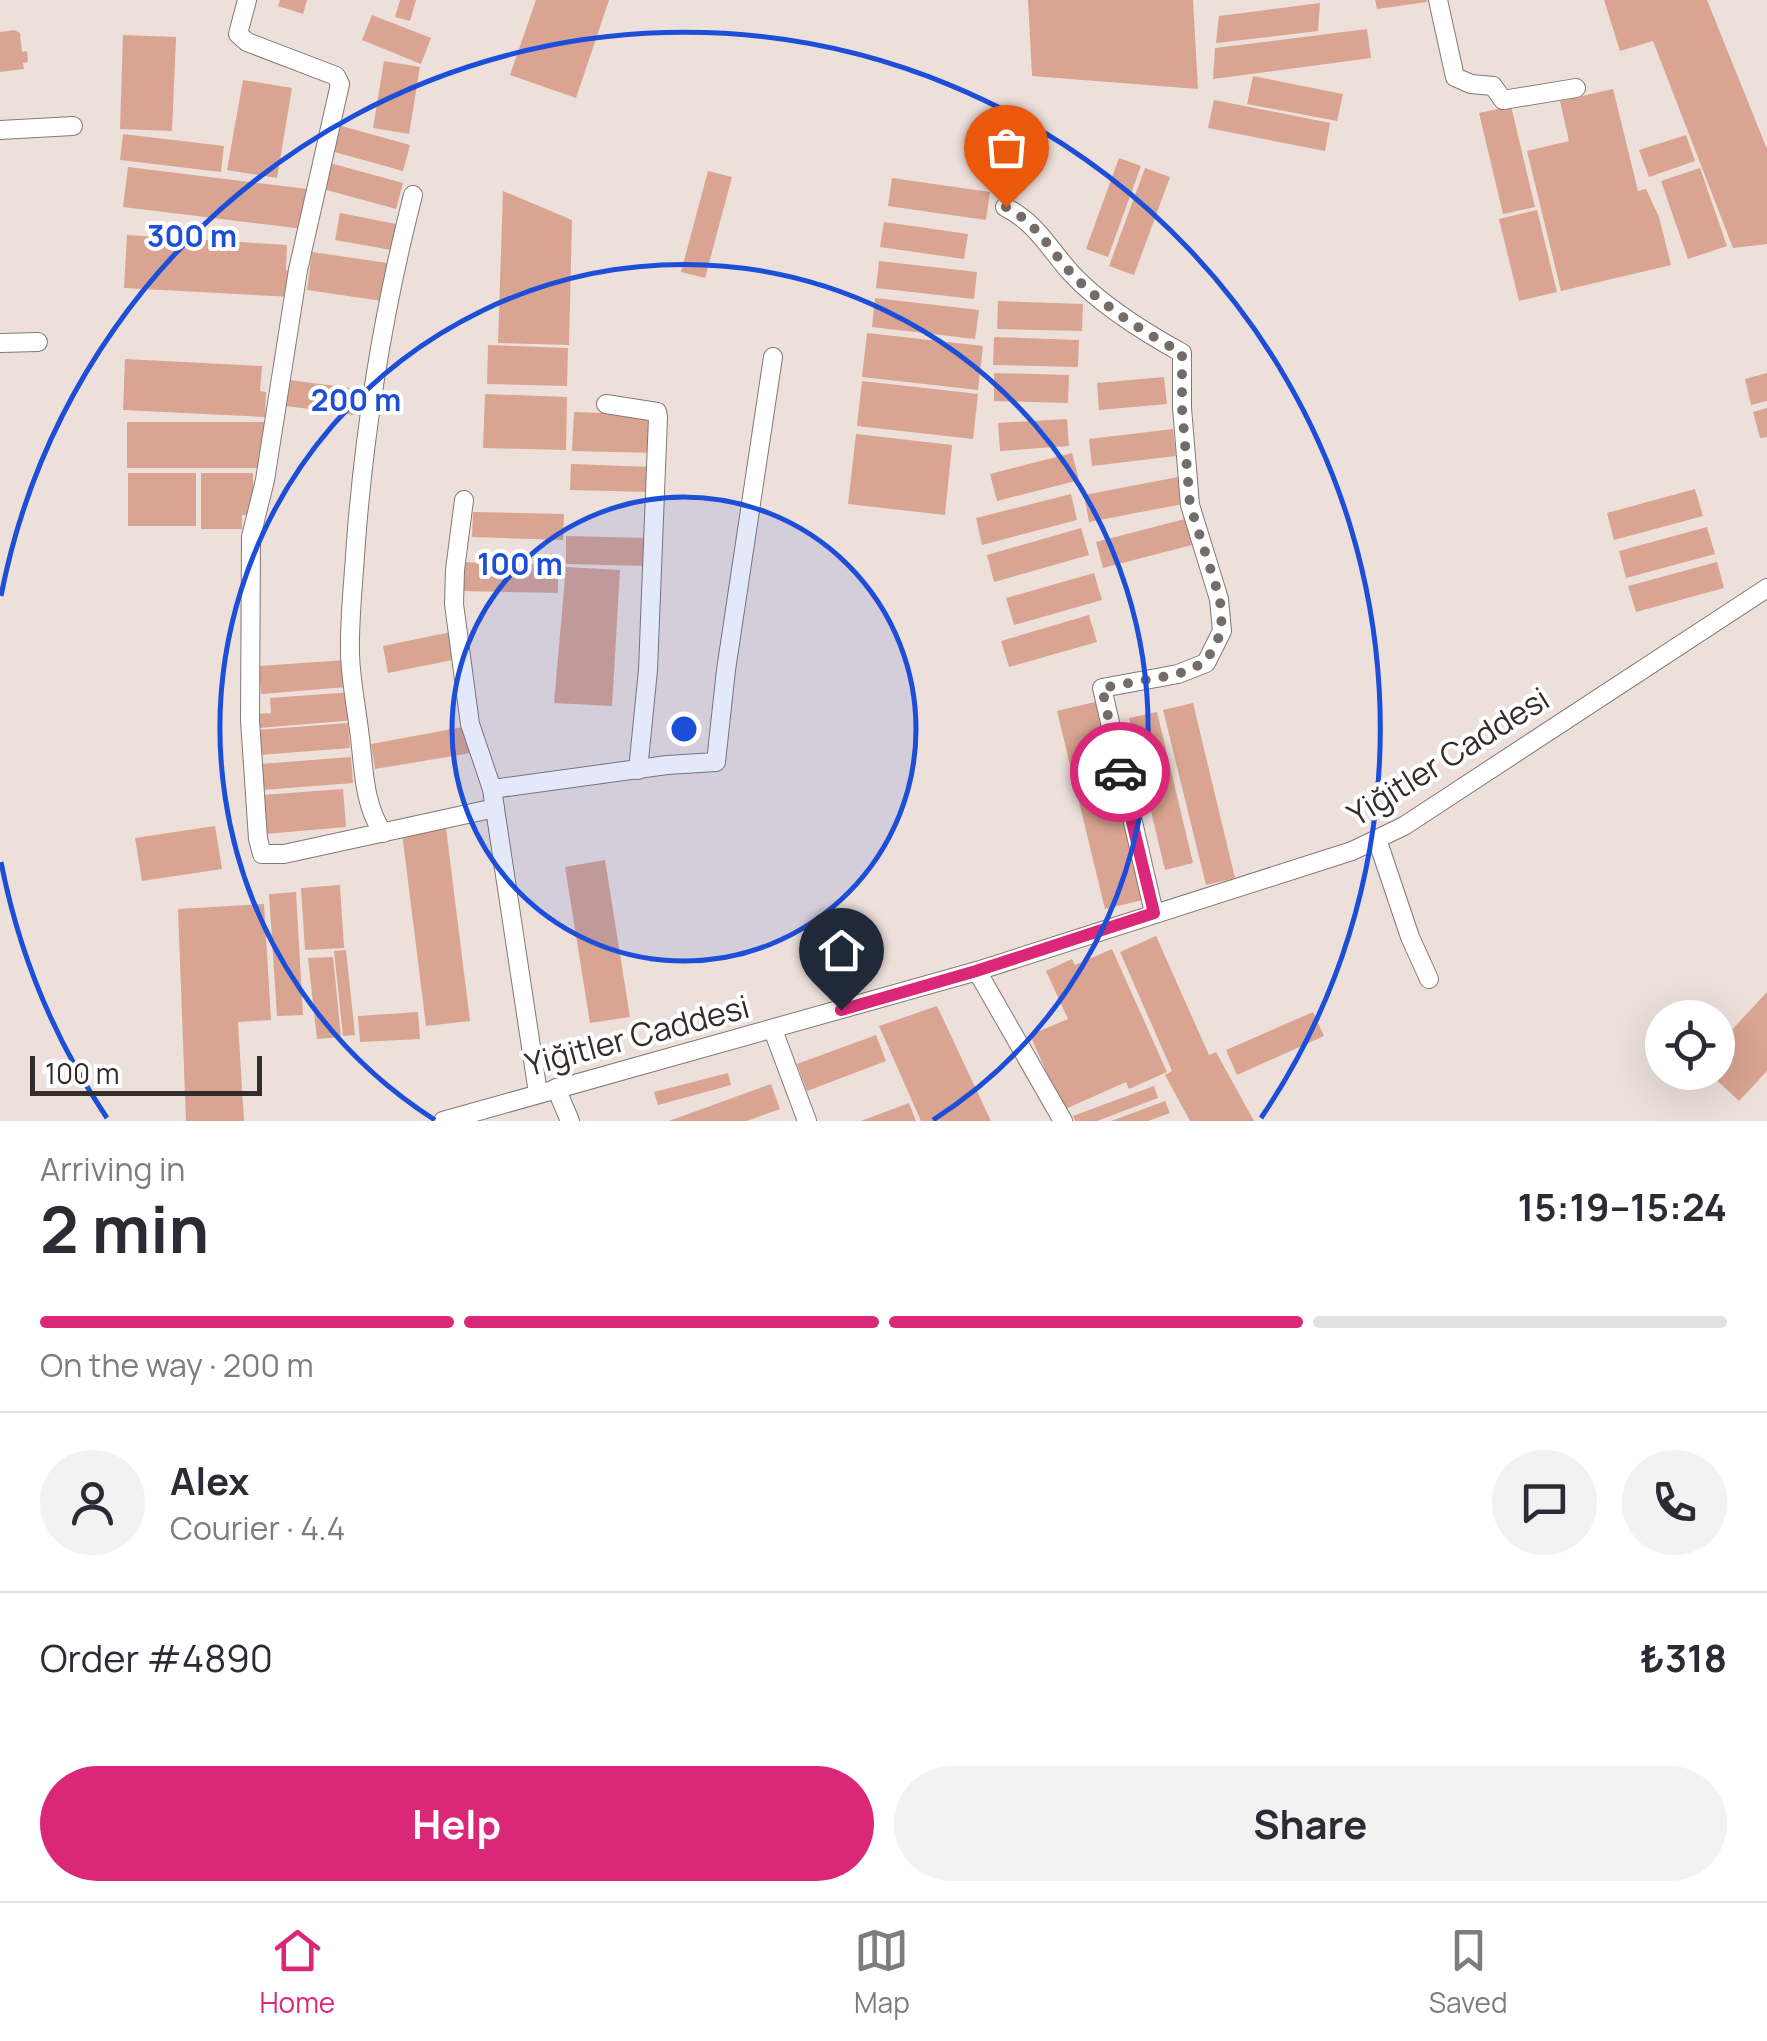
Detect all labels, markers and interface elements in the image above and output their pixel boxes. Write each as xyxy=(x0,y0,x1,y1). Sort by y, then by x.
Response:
pin xyxy=(964,105,1049,208)
icon: bag xyxy=(979,120,1034,175)
text: 300 m xyxy=(147,215,237,256)
text: 200 m xyxy=(311,379,401,420)
text: 100 m xyxy=(477,543,563,584)
street label: Yiğitler Caddesi xyxy=(1339,676,1557,836)
centre of rings xyxy=(666,711,702,747)
courier xyxy=(1070,722,1170,822)
icon: car xyxy=(1093,745,1148,800)
pin xyxy=(799,908,884,1011)
icon: home xyxy=(814,923,869,978)
street label: Yiğitler Caddesi xyxy=(520,984,754,1086)
map controls xyxy=(1645,1000,1735,1090)
button: locate xyxy=(1645,1000,1735,1090)
scale bar xyxy=(30,1051,262,1096)
text: 100 m xyxy=(45,1054,119,1092)
text: Arriving in xyxy=(40,1147,185,1191)
text: 15:19–15:24 xyxy=(1518,1180,1727,1232)
text: 2 min xyxy=(40,1184,209,1273)
text: On the way · 200 m xyxy=(40,1343,314,1387)
button: person xyxy=(40,1450,145,1555)
button: chat xyxy=(1492,1450,1597,1555)
button: phone xyxy=(1622,1450,1727,1555)
text: Alex xyxy=(170,1454,249,1506)
text: Courier · 4.4 xyxy=(170,1506,345,1550)
text: Order #4890 xyxy=(40,1631,273,1683)
text: ₺318 xyxy=(1640,1631,1727,1683)
button: Help xyxy=(40,1766,874,1881)
button: Share xyxy=(894,1766,1727,1881)
tab: Home xyxy=(259,1923,335,2021)
tab: Map xyxy=(854,1923,910,2021)
tab: Saved xyxy=(1429,1923,1508,2021)

